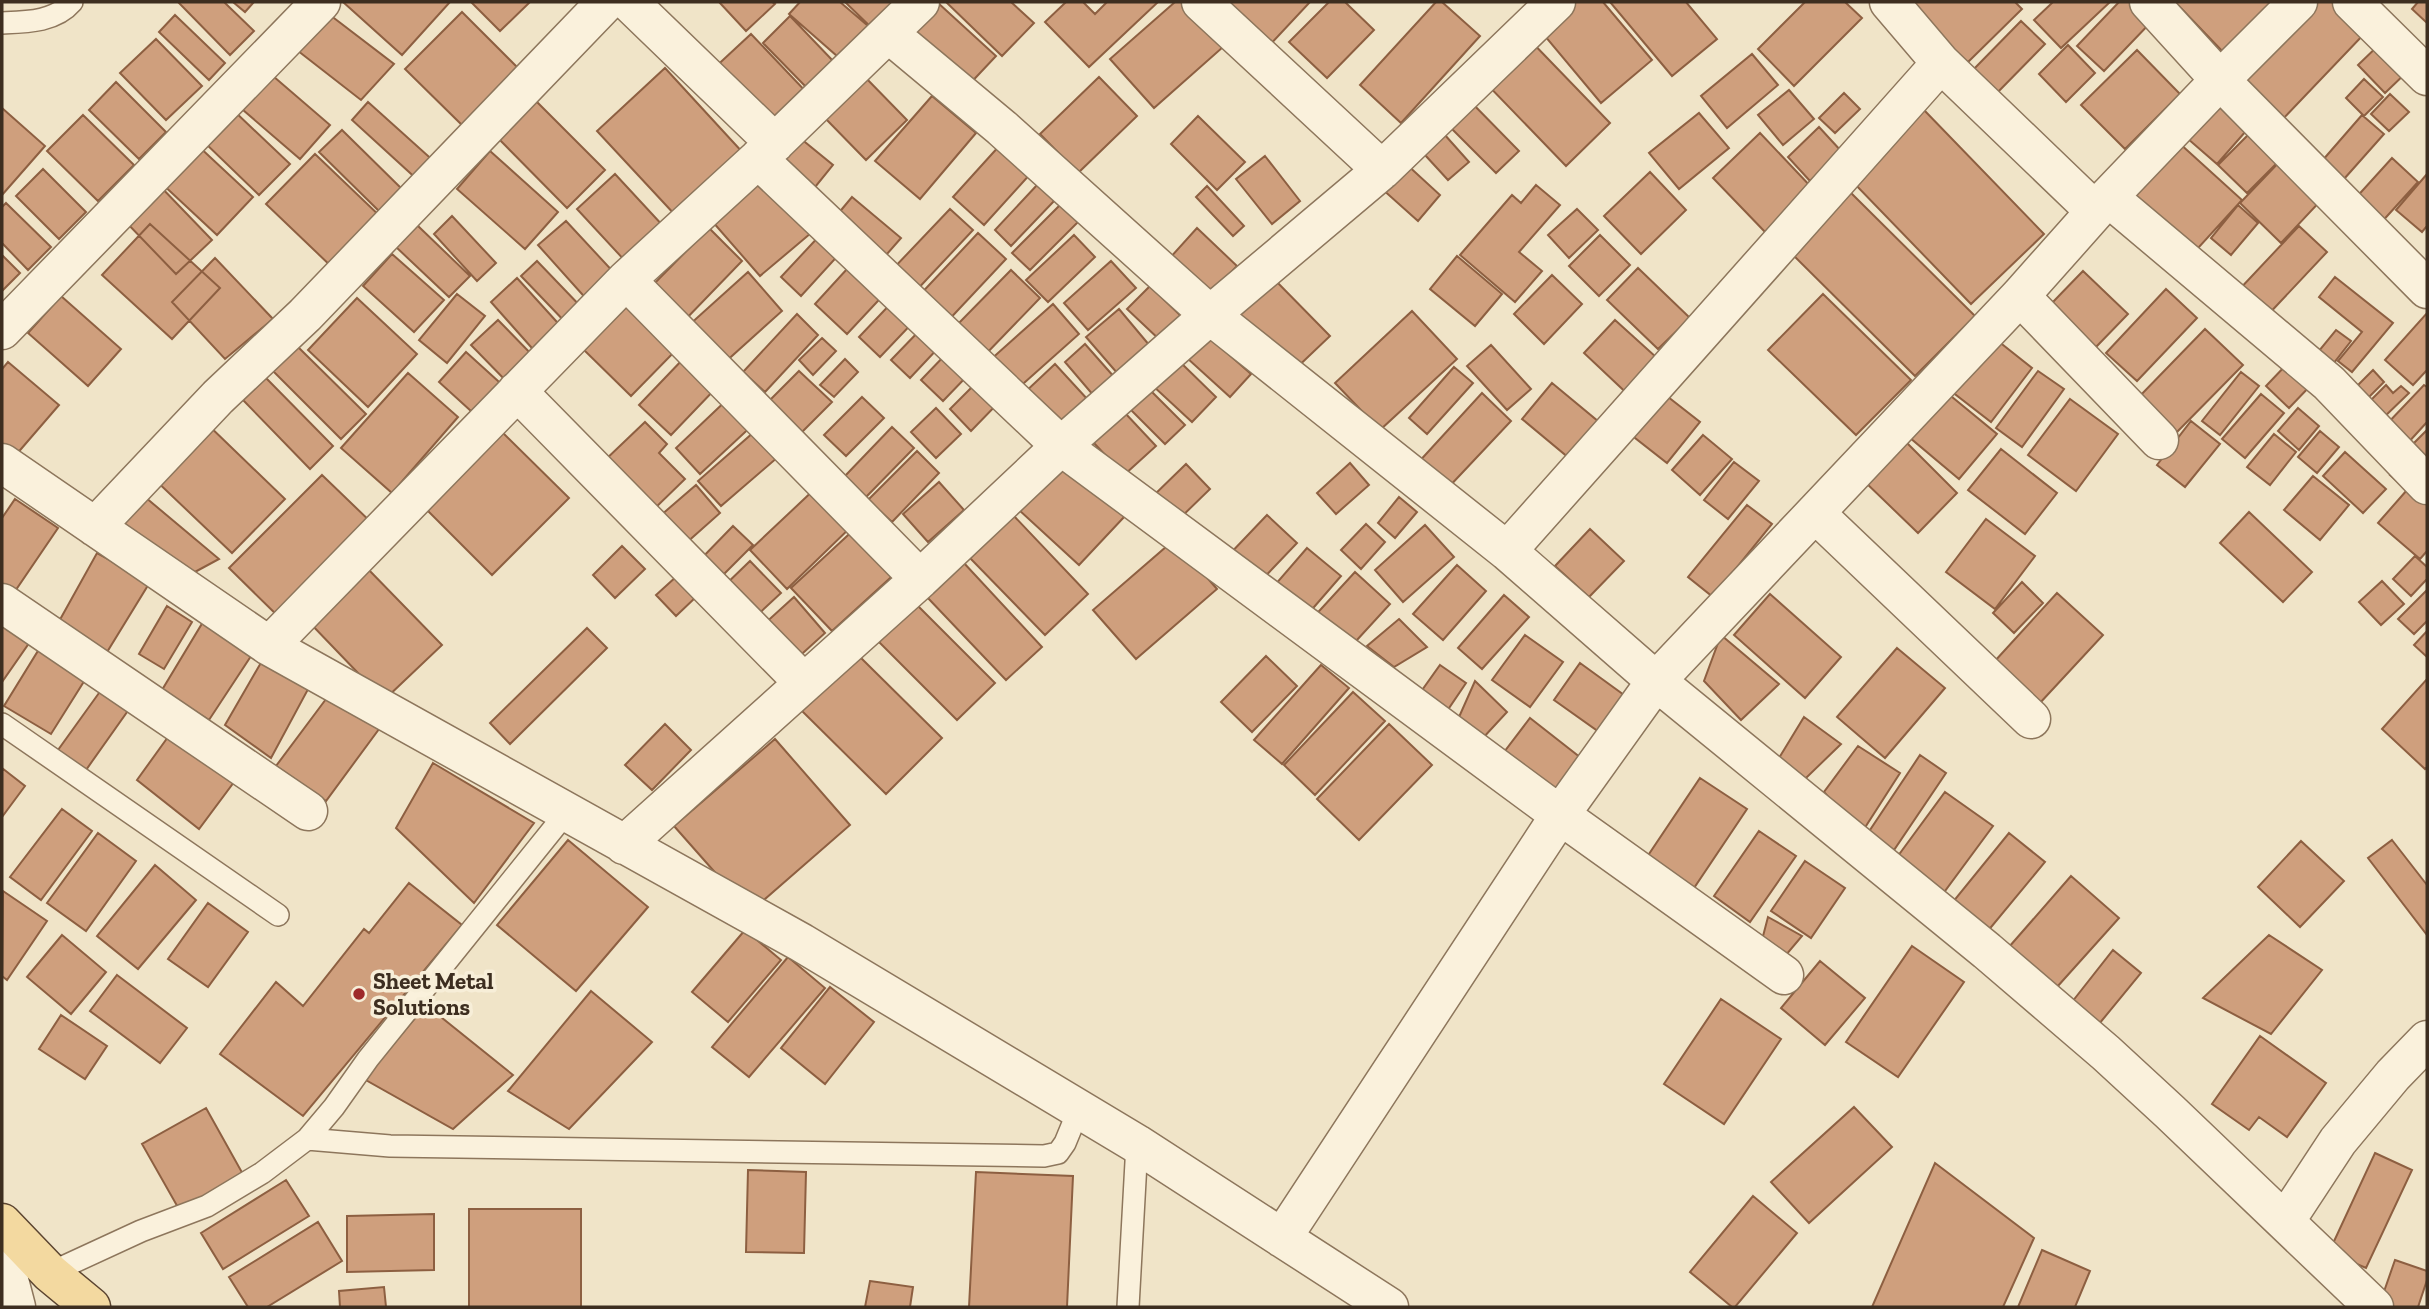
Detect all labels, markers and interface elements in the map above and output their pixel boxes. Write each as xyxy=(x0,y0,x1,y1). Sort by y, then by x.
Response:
place label: Sheet Metal Solutions xyxy=(373,967,494,1021)
marker: Sheet Metal Solutions xyxy=(351,986,367,1002)

